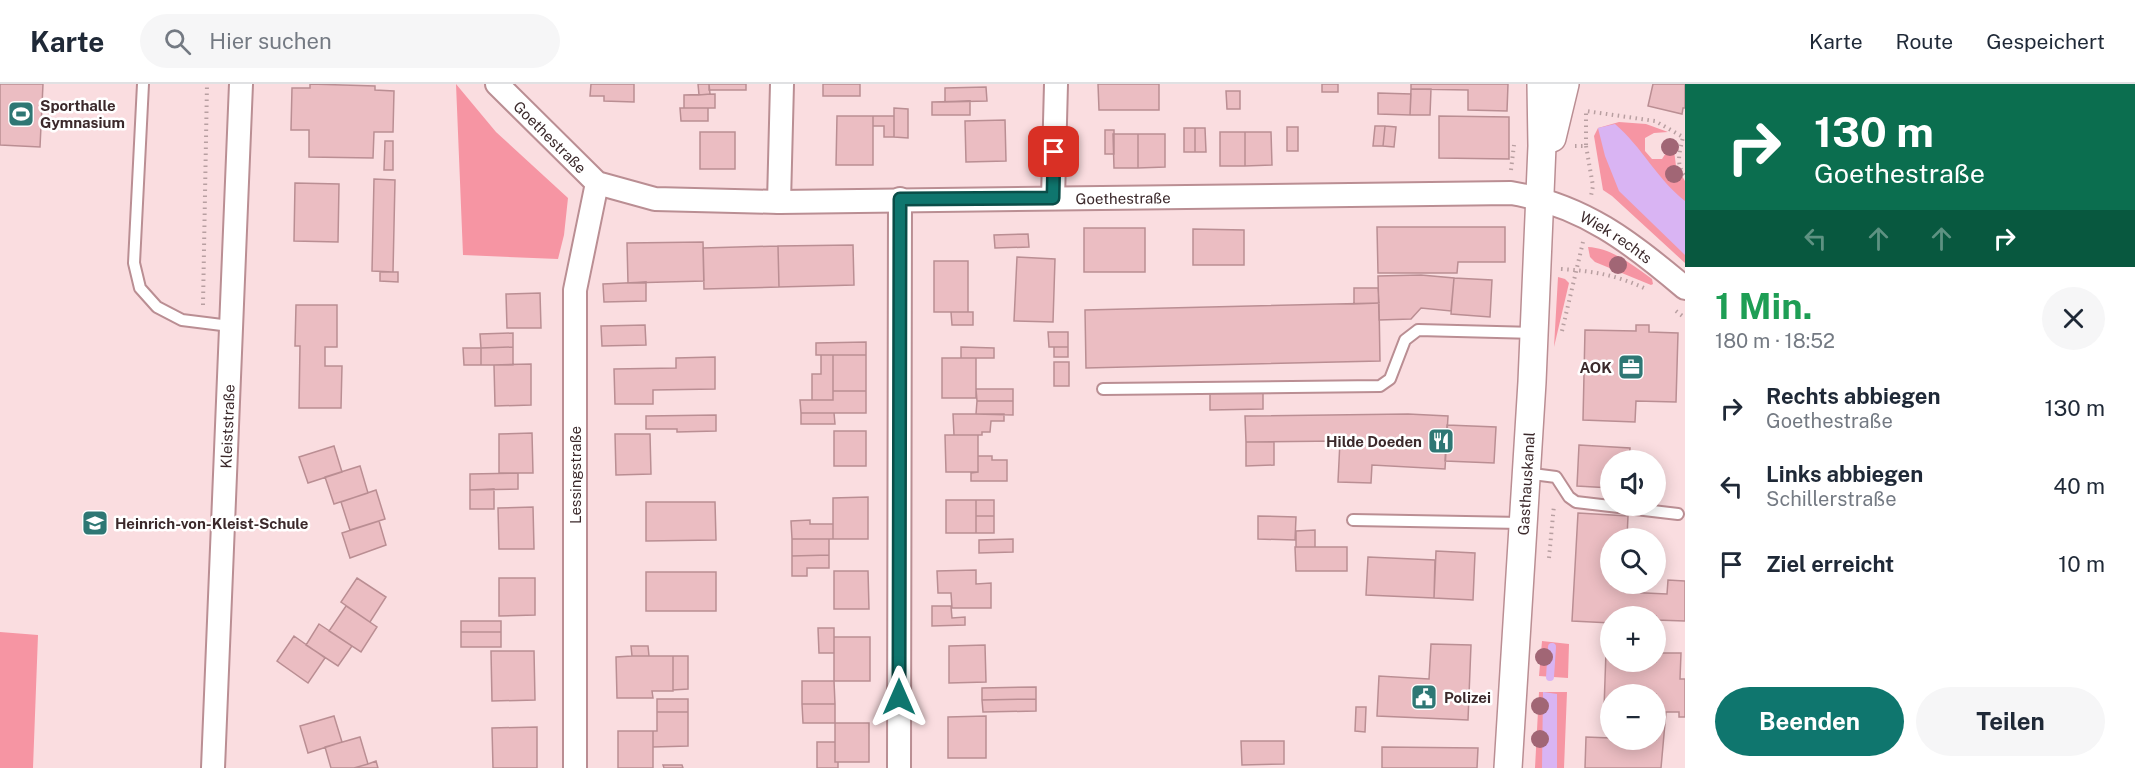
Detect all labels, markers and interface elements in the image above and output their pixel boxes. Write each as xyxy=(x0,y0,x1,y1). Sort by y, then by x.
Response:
search box xyxy=(140,14,560,68)
text: Karte xyxy=(30,25,104,58)
icon: search xyxy=(161,25,194,58)
text: Hier suchen xyxy=(209,28,332,54)
text: Karte xyxy=(1809,29,1863,54)
text: Route xyxy=(1896,29,1953,54)
text: Gespeichert xyxy=(1986,29,2105,54)
place label: Sporthalle Gymnasium xyxy=(40,97,125,131)
street label: Goethestraße xyxy=(511,97,590,176)
sports icon: Sporthalle Gymnasium xyxy=(6,99,36,129)
text: 130 m xyxy=(1814,107,1934,156)
icon: right xyxy=(1715,108,1793,186)
pin xyxy=(1028,126,1079,177)
icon: arrive xyxy=(1037,135,1070,168)
text: Goethestraße xyxy=(1814,157,1985,189)
street label: Goethestraße xyxy=(1075,189,1171,207)
street label: Wiek rechts xyxy=(1577,207,1656,266)
icon: left xyxy=(1799,222,1832,255)
icon: ahead xyxy=(1862,222,1895,255)
icon: ahead xyxy=(1925,222,1958,255)
icon: right xyxy=(1988,222,2021,255)
text: 1 Min. xyxy=(1715,285,1812,327)
button: close xyxy=(2042,287,2105,350)
text: 180 m · 18:52 xyxy=(1715,329,1835,353)
office icon: AOK xyxy=(1616,352,1646,382)
place label: AOK xyxy=(1579,359,1612,376)
text: Rechts abbiegen xyxy=(1766,383,1941,409)
street label: Kleiststraße xyxy=(217,384,237,469)
icon: right xyxy=(1715,392,1748,425)
text: 130 m xyxy=(2044,395,2105,421)
text: Goethestraße xyxy=(1766,409,1893,433)
street label: Lessingstraße xyxy=(567,426,584,524)
restaurant icon: Hilde Doeden xyxy=(1426,426,1456,456)
street label: Gasthauskanal xyxy=(1514,431,1537,536)
place label: Hilde Doeden xyxy=(1326,433,1422,450)
map controls xyxy=(1600,450,1666,750)
button: sound xyxy=(1600,450,1666,516)
text: Links abbiegen xyxy=(1766,461,1923,487)
icon: left xyxy=(1715,470,1748,503)
text: 40 m xyxy=(2053,473,2105,499)
text: Schillerstraße xyxy=(1766,487,1896,511)
school or university icon: Heinrich-von-Kleist-Schule xyxy=(80,508,110,538)
place label: Heinrich-von-Kleist-Schule xyxy=(115,515,308,532)
button: search xyxy=(1600,528,1666,594)
icon: arrive xyxy=(1715,548,1748,581)
text: Ziel erreicht xyxy=(1766,551,1894,577)
text: 10 m xyxy=(2058,551,2105,577)
button: + xyxy=(1600,606,1666,672)
position arrow xyxy=(867,665,931,729)
public building icon: Polizei xyxy=(1409,682,1439,712)
button: − xyxy=(1600,684,1666,750)
button: Beenden xyxy=(1715,687,1904,756)
button: Teilen xyxy=(1916,687,2105,756)
place label: Polizei xyxy=(1444,689,1491,706)

